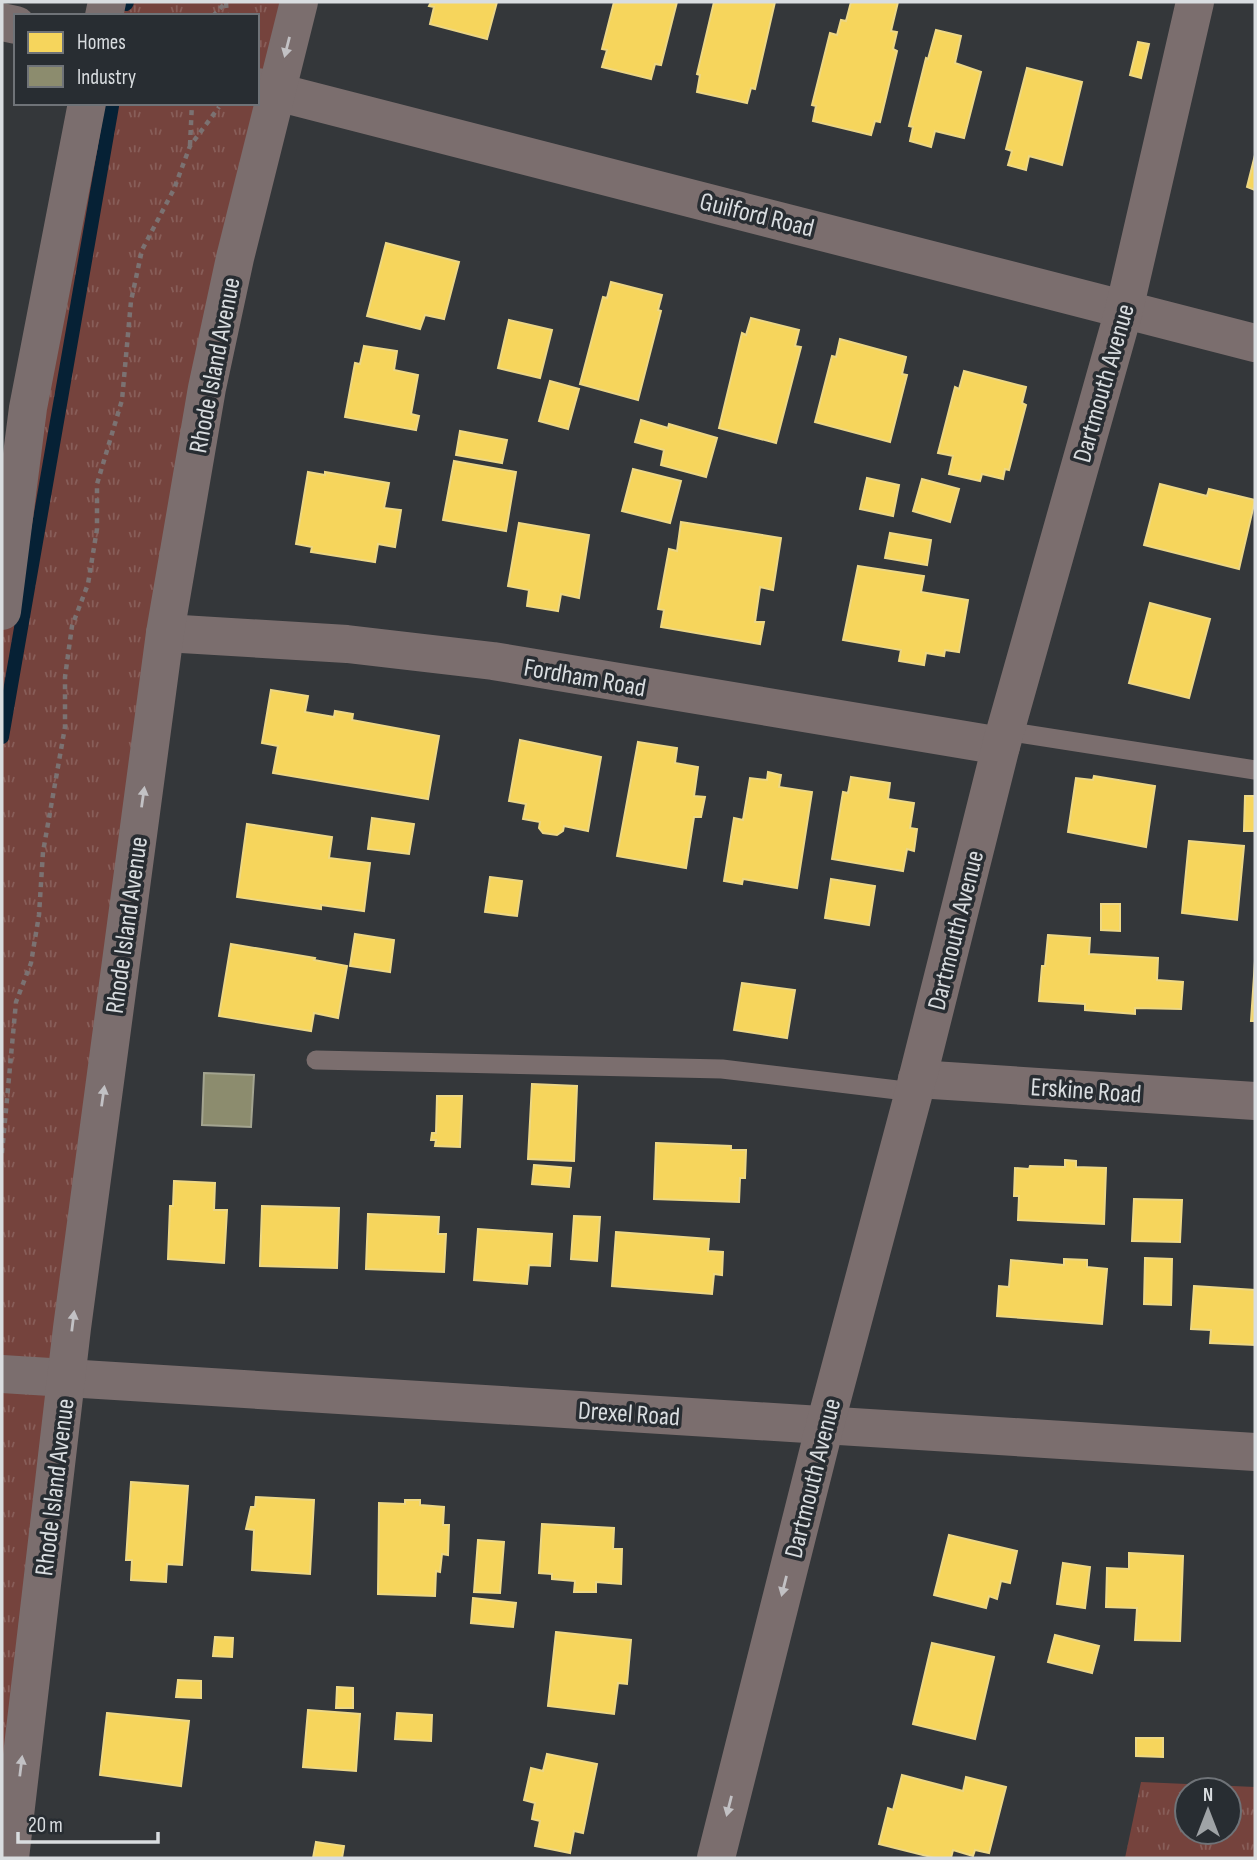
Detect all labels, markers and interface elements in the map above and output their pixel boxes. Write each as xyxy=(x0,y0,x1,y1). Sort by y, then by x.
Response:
legend xyxy=(14,14,259,105)
text: Homes xyxy=(77,30,126,55)
one-way arrow xyxy=(281,36,292,58)
text: Industry xyxy=(77,65,136,90)
street label: Guilford Road xyxy=(696,186,817,245)
street label: Rhode Island Avenue xyxy=(183,275,248,456)
street label: Dartmouth Avenue xyxy=(1067,301,1142,466)
street label: Fordham Road xyxy=(521,652,648,704)
one-way arrow xyxy=(138,786,149,808)
street label: Rhode Island Avenue xyxy=(100,835,155,1016)
street label: Dartmouth Avenue xyxy=(922,847,991,1013)
street label: Erskine Road xyxy=(1029,1072,1142,1111)
one-way arrow xyxy=(98,1085,109,1107)
one-way arrow xyxy=(68,1310,79,1332)
street label: Drexel Road xyxy=(577,1395,681,1434)
street label: Dartmouth Avenue xyxy=(779,1395,848,1561)
street label: Rhode Island Avenue xyxy=(29,1397,82,1578)
one-way arrow xyxy=(778,1575,789,1597)
one-way arrow xyxy=(15,1755,26,1777)
north arrow xyxy=(1173,1776,1243,1846)
text: N xyxy=(1203,1784,1213,1807)
one-way arrow xyxy=(723,1796,734,1818)
scale bar xyxy=(18,1800,158,1844)
text: 20 m xyxy=(28,1813,63,1838)

